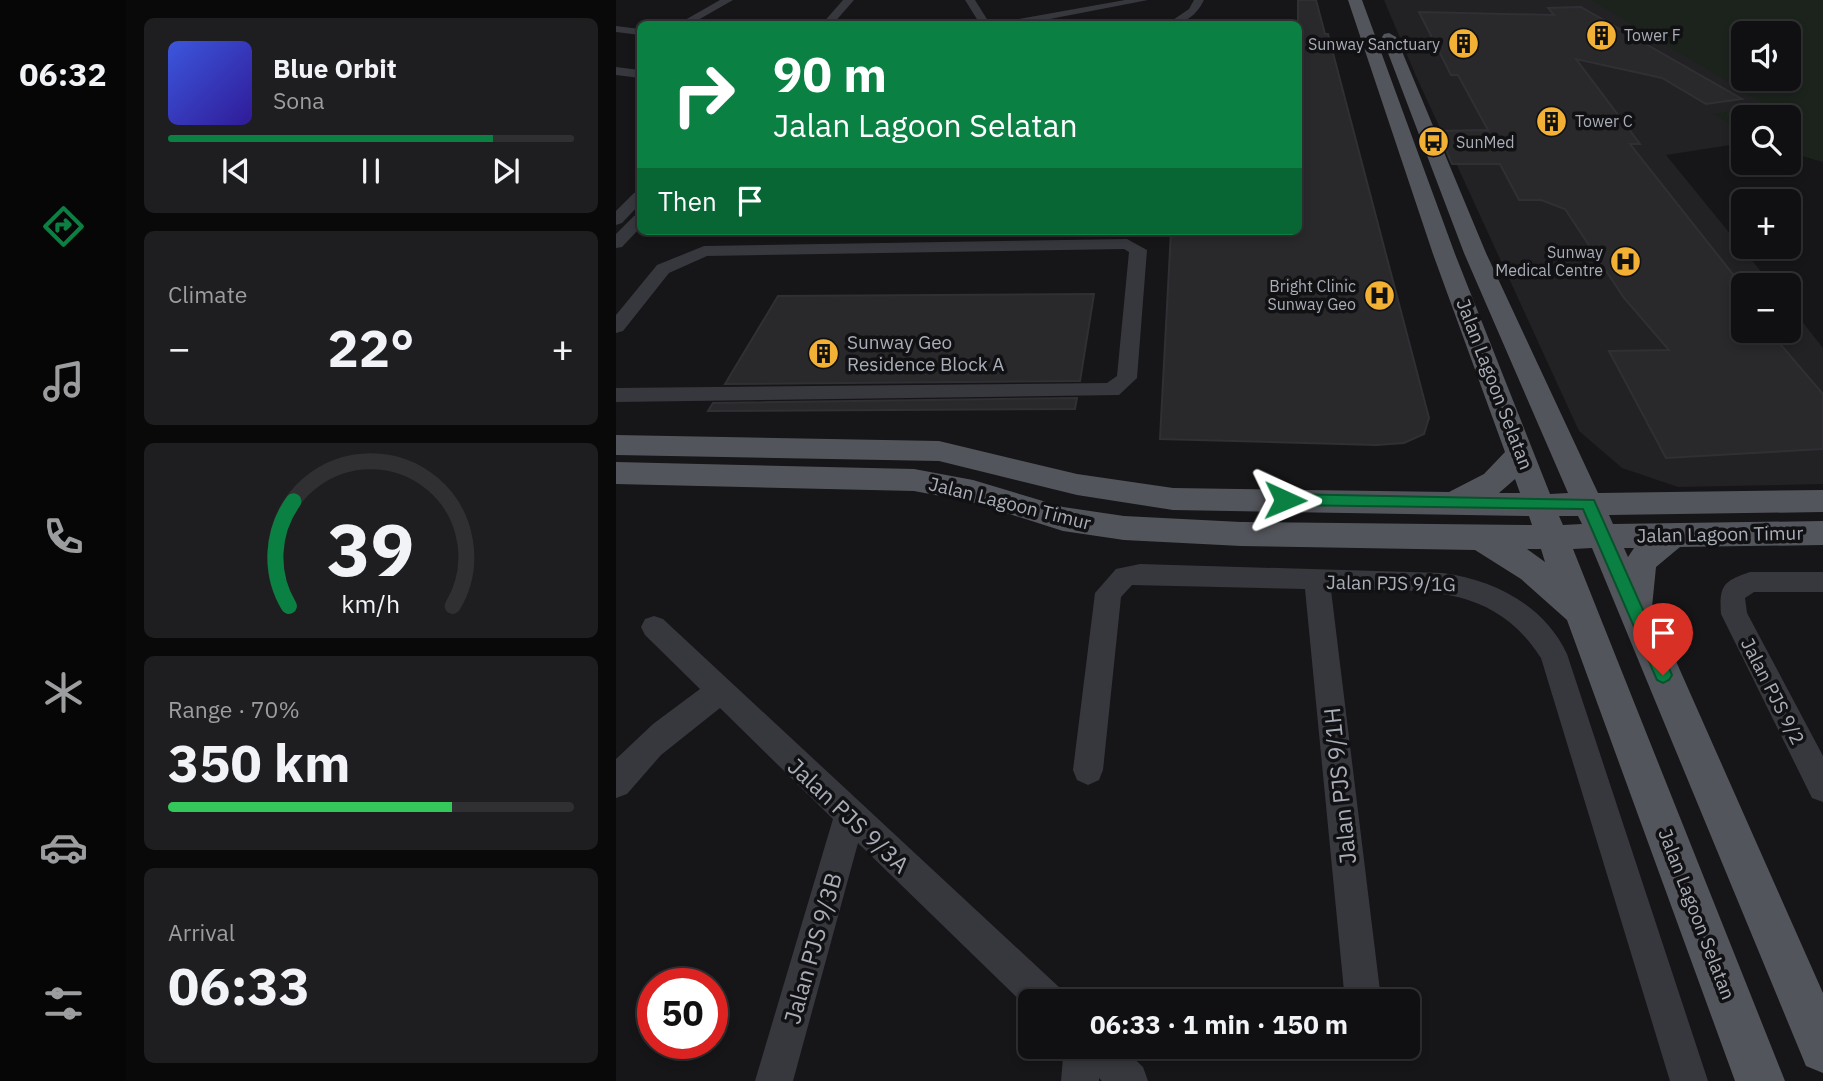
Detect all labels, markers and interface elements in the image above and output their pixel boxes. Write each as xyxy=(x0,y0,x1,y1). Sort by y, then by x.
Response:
building icon: Tower F xyxy=(1584,18,1618,52)
map controls xyxy=(1731,21,1801,343)
button: sound xyxy=(1731,21,1801,91)
place label: Tower F xyxy=(1624,25,1681,45)
building icon: Sunway Sanctuary xyxy=(1446,27,1480,61)
place label: Sunway Sanctuary xyxy=(1308,34,1440,54)
text: 90 m xyxy=(773,42,887,105)
icon: right xyxy=(658,49,749,140)
text: Blue Orbit xyxy=(273,51,397,85)
text: 06:32 xyxy=(19,53,107,95)
text: Sona xyxy=(273,85,325,115)
text: Jalan Lagoon Selatan xyxy=(773,104,1078,146)
building icon: Tower C xyxy=(1535,104,1569,138)
button: search xyxy=(1731,105,1801,175)
place label: Tower C xyxy=(1575,111,1633,131)
bus stop icon: SunMed xyxy=(1416,125,1450,159)
place label: SunMed xyxy=(1456,132,1515,152)
icon: previous xyxy=(217,152,255,190)
icon: pause xyxy=(352,152,390,190)
icon: next xyxy=(487,152,525,190)
icon: arrive xyxy=(731,182,769,220)
text: Then xyxy=(658,184,717,218)
button: + xyxy=(1731,189,1801,259)
icon: directions xyxy=(39,202,88,251)
place label: Sunway Medical Centre xyxy=(1495,242,1603,280)
hospital icon: Sunway Medical Centre xyxy=(1609,244,1643,278)
button: − xyxy=(1731,273,1801,343)
place label: Bright Clinic Sunway Geo xyxy=(1267,276,1356,314)
hospital icon: Bright Clinic Sunway Geo xyxy=(1362,278,1396,312)
text: Climate xyxy=(168,279,247,309)
street label: Jalan Lagoon Selatan xyxy=(1451,295,1539,473)
text: 22° xyxy=(328,314,414,381)
text: − xyxy=(168,323,191,372)
text: + xyxy=(551,323,574,372)
place label: Sunway Geo Residence Block A xyxy=(847,330,1004,376)
building icon: Sunway Geo Residence Block A xyxy=(807,336,841,370)
icon: music xyxy=(39,357,88,406)
position arrow xyxy=(1248,463,1322,537)
street label: Jalan Lagoon Timur xyxy=(926,471,1094,535)
text: 39 xyxy=(327,502,415,597)
icon: phone xyxy=(39,512,88,561)
street label: Jalan Lagoon Timur xyxy=(1637,521,1803,547)
street label: Jalan PJS 9/1G xyxy=(1326,570,1456,596)
text: km/h xyxy=(342,587,400,620)
pin xyxy=(1633,603,1693,675)
icon: arrive xyxy=(1644,614,1682,652)
street label: Jalan PJS 9/2 xyxy=(1736,634,1810,748)
icon: climate xyxy=(39,668,88,717)
text: Range · 70% xyxy=(168,694,300,724)
street label: Jalan PJS 9/1H xyxy=(1316,706,1362,866)
text: 350 km xyxy=(168,729,350,796)
street label: Jalan PJS 9/3A xyxy=(782,751,916,879)
icon: car xyxy=(39,823,88,872)
street label: Jalan Lagoon Selatan xyxy=(1653,825,1741,1003)
street label: Jalan PJS 9/3B xyxy=(776,869,848,1027)
text: Arrival xyxy=(168,917,235,947)
text: 06:33 xyxy=(168,952,310,1019)
speed limit sign: 50 xyxy=(637,968,728,1059)
icon: filters xyxy=(39,979,88,1028)
text: 06:33 · 1 min · 150 m xyxy=(1090,1007,1348,1041)

